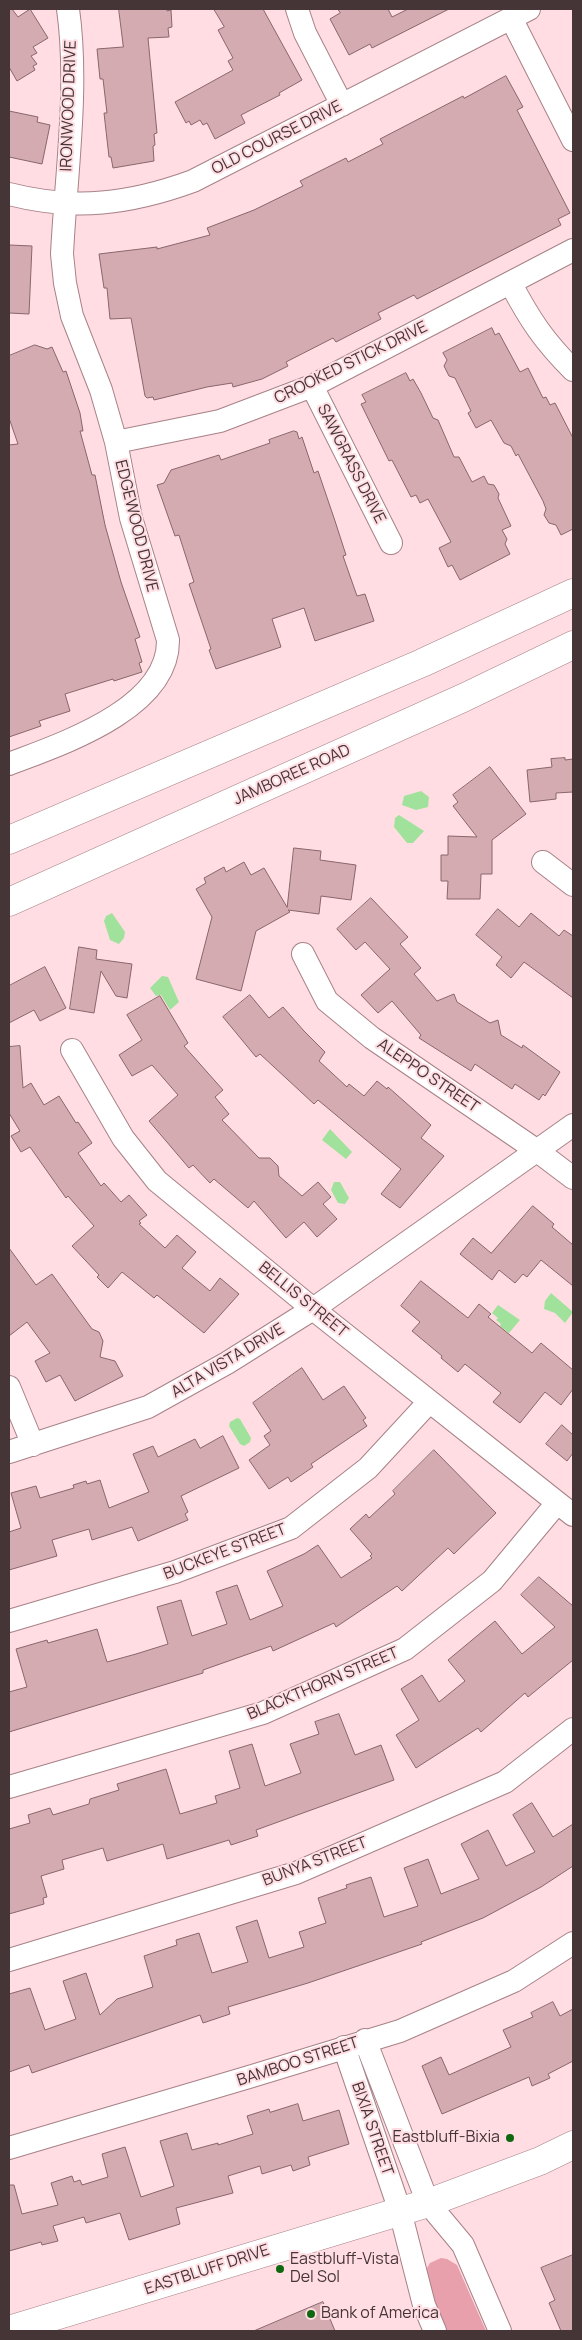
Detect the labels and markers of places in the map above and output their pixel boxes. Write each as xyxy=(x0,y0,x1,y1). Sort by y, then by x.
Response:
place label: Eastbluff-Bixia xyxy=(393,2128,500,2148)
marker: Eastbluff-Bixia xyxy=(504,2132,516,2144)
place label: Eastbluff-Vista Del Sol xyxy=(290,2250,399,2288)
marker: Eastbluff-Vista Del Sol xyxy=(274,2263,286,2275)
place label: Bank of America xyxy=(321,2304,439,2324)
marker: Bank of America xyxy=(305,2308,317,2320)

